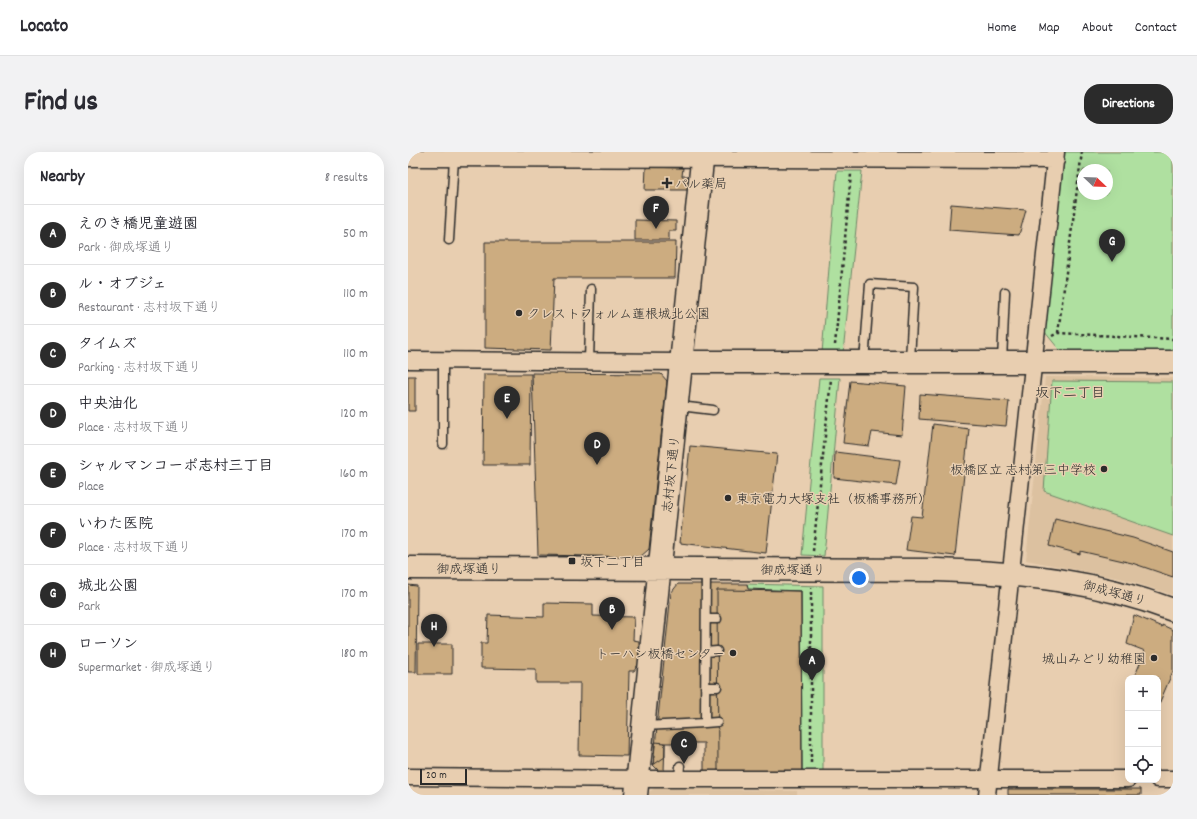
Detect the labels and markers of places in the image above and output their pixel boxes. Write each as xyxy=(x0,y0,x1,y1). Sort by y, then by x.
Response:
place label: パル薬局 xyxy=(675,176,727,195)
marker: パル薬局 xyxy=(662,178,672,188)
pin: F xyxy=(643,196,669,229)
pin: G xyxy=(1099,229,1125,262)
place label: クレストフォルム蓮根城北公園 xyxy=(527,306,710,325)
marker: クレストフォルム蓮根城北公園 xyxy=(514,308,524,318)
pin: E xyxy=(494,386,520,419)
pin: D xyxy=(584,432,610,465)
place label: 板橋区立 志村第三中学校 xyxy=(950,462,1096,481)
marker: 板橋区立 志村第三中学校 xyxy=(1099,464,1109,474)
place label: 東京電力大塚支社（板橋事務所） xyxy=(736,491,931,510)
marker: 東京電力大塚支社（板橋事務所） xyxy=(723,493,733,503)
place label: 坂下二丁目 xyxy=(580,554,645,573)
marker: 坂下二丁目 xyxy=(567,556,577,566)
pin: B xyxy=(599,597,625,630)
pin: H xyxy=(421,614,447,647)
place label: トーハン板橋センター xyxy=(596,646,725,665)
marker: トーハン板橋センター xyxy=(728,648,738,658)
pin: A xyxy=(799,648,825,681)
place label: 城山みどり幼稚園 xyxy=(1042,651,1146,670)
marker: 城山みどり幼稚園 xyxy=(1149,653,1159,663)
pin: C xyxy=(671,731,697,764)

